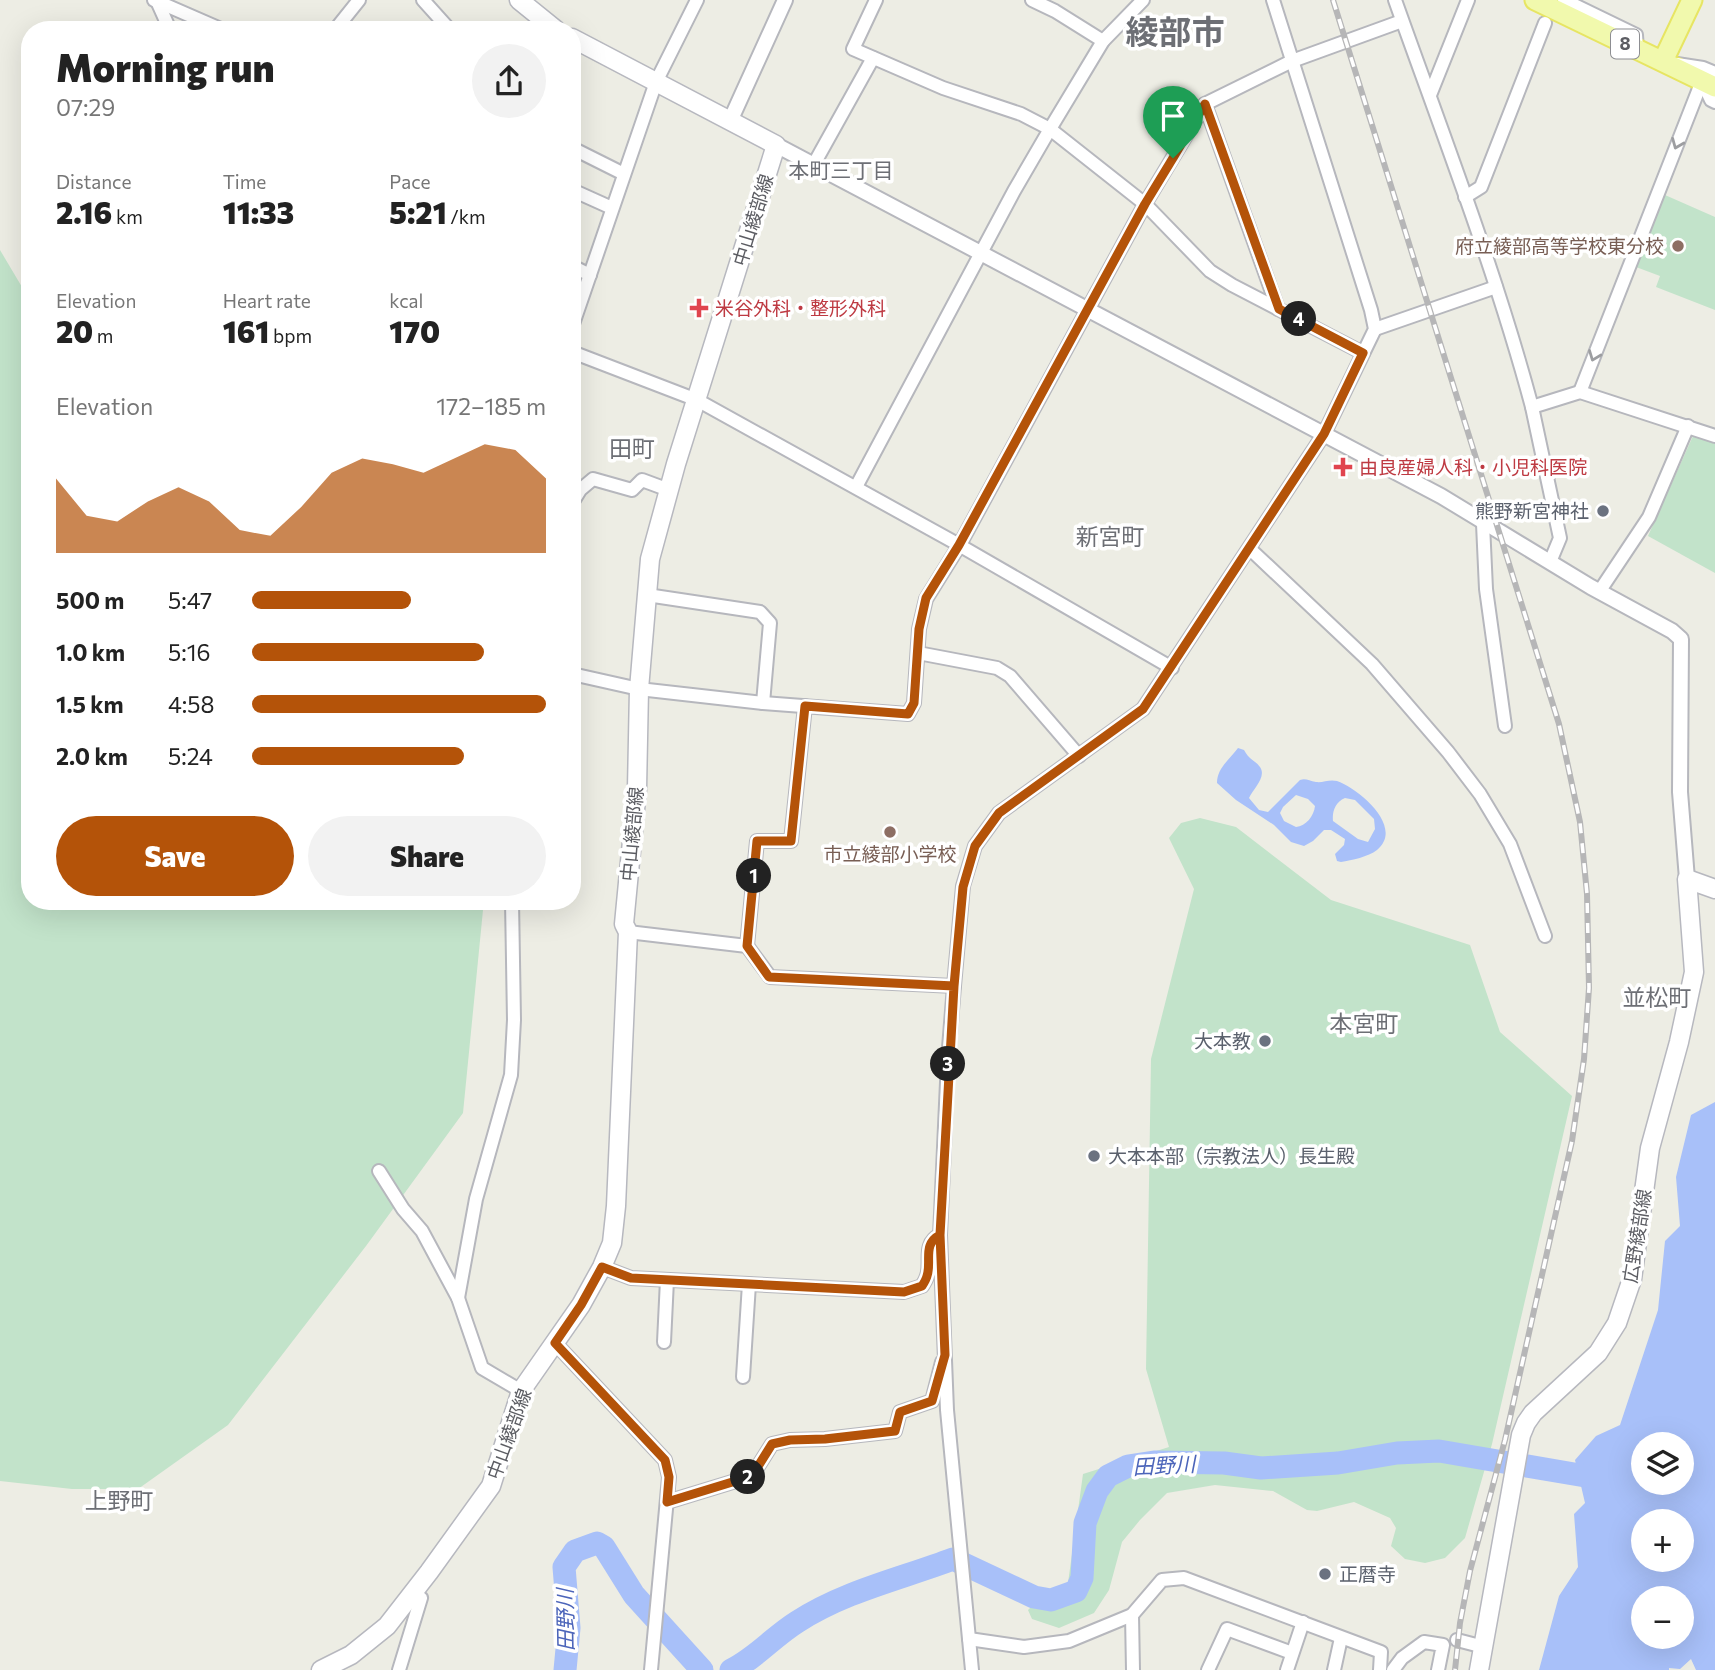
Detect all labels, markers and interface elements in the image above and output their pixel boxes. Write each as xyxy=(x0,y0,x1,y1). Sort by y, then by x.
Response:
district label: 綾部市 xyxy=(1126,10,1225,51)
road number: 8 xyxy=(1611,29,1639,58)
text: Morning run xyxy=(56,43,275,90)
button: share xyxy=(472,44,546,118)
pin xyxy=(1143,86,1203,158)
text: 07:29 xyxy=(56,93,115,121)
icon: arrive xyxy=(1154,97,1192,135)
one-way arrow xyxy=(1671,137,1685,149)
district label: 本町三丁目 xyxy=(789,157,894,182)
text: Distance xyxy=(56,170,132,193)
text: Time xyxy=(223,170,266,193)
text: Pace xyxy=(389,170,431,193)
street label: 中山綾部線 xyxy=(728,171,777,269)
text: 2.16 xyxy=(56,193,112,230)
text: 11:33 xyxy=(223,193,294,230)
text: 5:21 xyxy=(389,193,447,230)
text: km xyxy=(112,205,143,228)
text: /km xyxy=(447,205,486,228)
place label: 府立綾部高等学校東分校 xyxy=(1455,234,1664,257)
marker: 府立綾部高等学校東分校 xyxy=(1670,238,1686,254)
text: Elevation xyxy=(56,289,136,312)
text: Heart rate xyxy=(223,289,311,312)
text: kcal xyxy=(389,289,423,312)
place label: 米谷外科・整形外科 xyxy=(715,296,886,319)
marker: 米谷外科・整形外科 xyxy=(689,298,709,318)
pin: 4 xyxy=(1282,302,1316,336)
text: 4 xyxy=(1293,307,1304,330)
text: 20 xyxy=(56,312,93,349)
text: 161 xyxy=(223,312,269,349)
text: 170 xyxy=(389,312,440,349)
text: m xyxy=(93,324,113,347)
text: bpm xyxy=(269,324,312,347)
one-way arrow xyxy=(1588,349,1602,361)
text: Elevation xyxy=(56,392,153,420)
text: 172–185 m xyxy=(436,392,546,420)
district label: 田町 xyxy=(609,434,655,462)
place label: 由良産婦人科・小児科医院 xyxy=(1359,455,1587,478)
marker: 由良産婦人科・小児科医院 xyxy=(1333,457,1353,477)
place label: 熊野新宮神社 xyxy=(1475,499,1589,522)
marker: 熊野新宮神社 xyxy=(1595,503,1611,519)
district label: 新宮町 xyxy=(1076,522,1145,550)
text: 500 m xyxy=(56,586,124,614)
text: 5:47 xyxy=(168,586,212,614)
text: 1.0 km xyxy=(56,638,125,666)
text: 5:16 xyxy=(168,638,210,666)
text: 1.5 km xyxy=(56,690,124,718)
text: 4:58 xyxy=(168,690,214,718)
text: 2.0 km xyxy=(56,742,128,770)
text: 5:24 xyxy=(168,742,213,770)
street label: 中山綾部線 xyxy=(616,786,647,882)
button: Save xyxy=(56,816,294,896)
button: Share xyxy=(308,816,546,896)
marker: 市立綾部小学校 xyxy=(882,824,898,840)
place label: 市立綾部小学校 xyxy=(823,842,957,865)
pin: 1 xyxy=(736,858,772,894)
text: 1 xyxy=(749,864,758,887)
district label: 並松町 xyxy=(1623,983,1692,1011)
district label: 本宮町 xyxy=(1330,1009,1399,1037)
place label: 大本教 xyxy=(1194,1029,1251,1052)
marker: 大本教 xyxy=(1257,1033,1273,1049)
pin: 3 xyxy=(930,1046,965,1082)
text: 3 xyxy=(942,1052,953,1075)
place label: 大本本部（宗教法人）長生殿 xyxy=(1108,1144,1355,1167)
marker: 大本本部（宗教法人）長生殿 xyxy=(1086,1148,1102,1164)
street label: 広野綾部線 xyxy=(1618,1187,1655,1285)
street label: 中山綾部線 xyxy=(481,1385,536,1482)
map controls xyxy=(1631,1432,1694,1649)
button: layers xyxy=(1631,1432,1694,1495)
water label: 田野川 xyxy=(1132,1450,1198,1479)
pin: 2 xyxy=(730,1460,766,1494)
text: 2 xyxy=(742,1465,753,1488)
district label: 上野町 xyxy=(85,1486,154,1514)
button: + xyxy=(1631,1509,1694,1572)
place label: 正暦寺 xyxy=(1339,1562,1396,1585)
marker: 正暦寺 xyxy=(1317,1566,1333,1582)
water label: 田野川 xyxy=(551,1586,578,1652)
button: − xyxy=(1631,1586,1694,1649)

